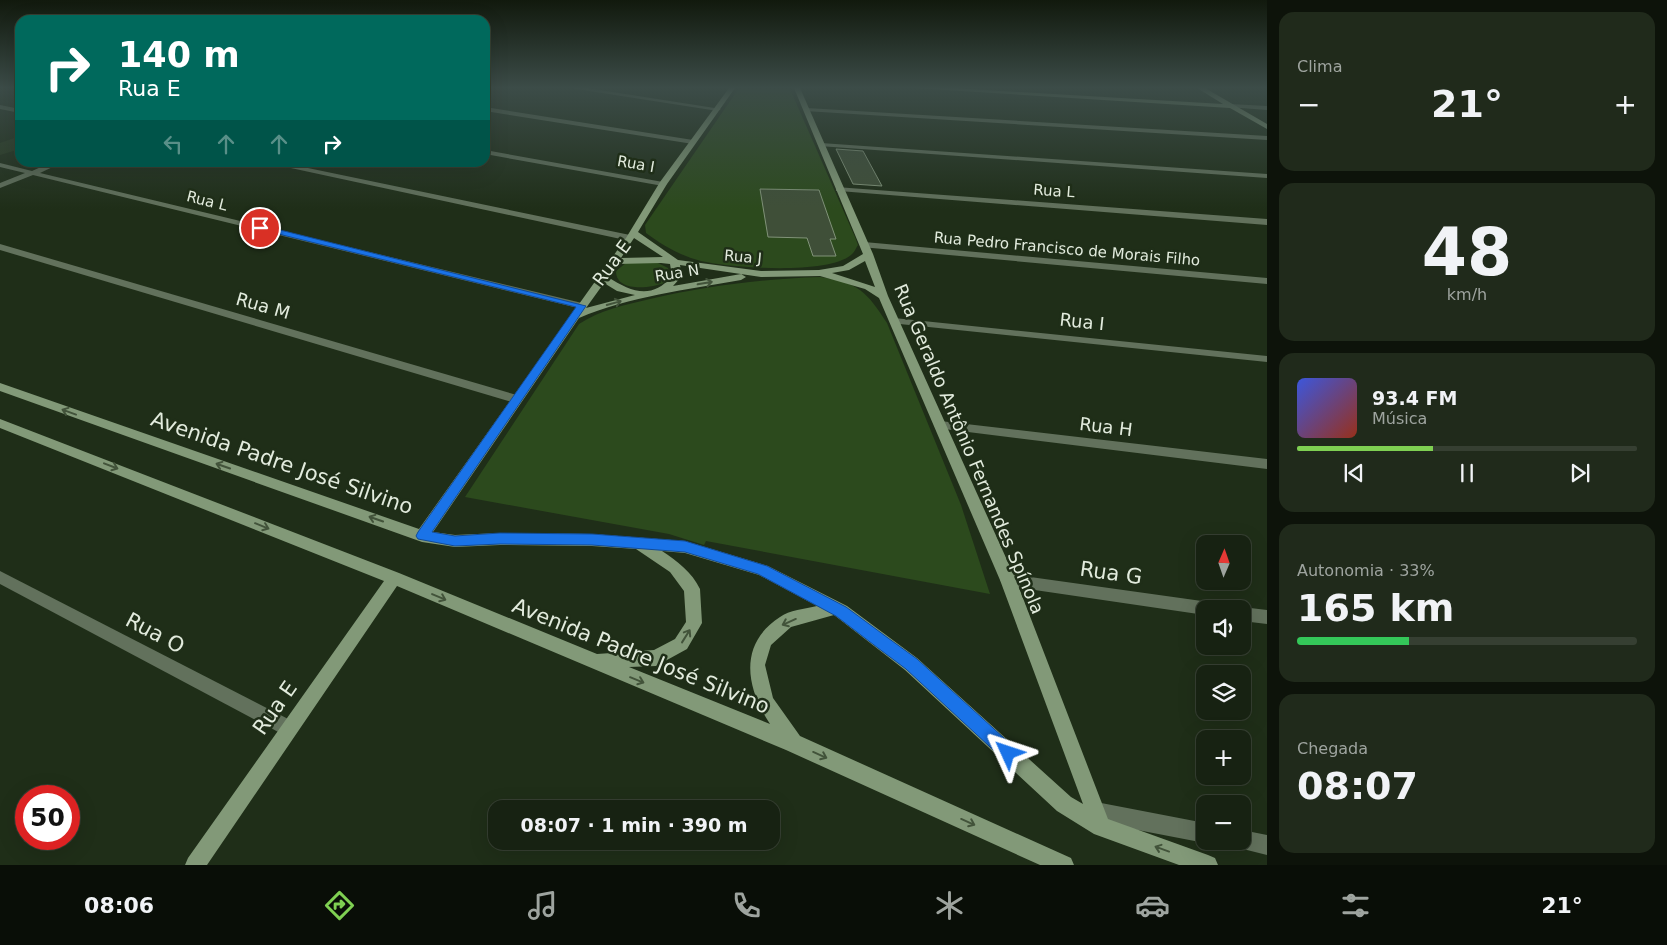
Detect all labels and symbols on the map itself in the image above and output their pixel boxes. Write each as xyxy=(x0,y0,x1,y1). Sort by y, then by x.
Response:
street label: Rua I xyxy=(616,152,656,176)
street label: Rua L xyxy=(1033,181,1076,201)
street label: Rua L xyxy=(185,187,230,215)
pin xyxy=(239,207,281,249)
street label: Rua Pedro Francisco de Morais Filho xyxy=(933,228,1201,270)
street label: Rua E xyxy=(588,236,635,290)
street label: Rua J xyxy=(723,246,763,268)
street label: Rua N xyxy=(654,261,700,285)
one-way arrow xyxy=(697,278,713,288)
street label: Rua Geraldo Antônio Fernandes Spínola xyxy=(890,281,1049,617)
street label: Rua M xyxy=(234,288,293,323)
one-way arrow xyxy=(606,297,622,307)
street label: Rua I xyxy=(1058,309,1106,334)
one-way arrow xyxy=(62,407,77,416)
street label: Avenida Padre José Silvino xyxy=(148,407,416,519)
street label: Rua H xyxy=(1078,413,1134,440)
one-way arrow xyxy=(215,460,231,470)
one-way arrow xyxy=(102,462,118,471)
one-way arrow xyxy=(369,514,385,524)
one-way arrow xyxy=(254,521,269,531)
north arrow xyxy=(1196,535,1251,590)
street label: Rua G xyxy=(1078,557,1144,589)
one-way arrow xyxy=(431,593,446,602)
street label: Avenida Padre José Silvino xyxy=(509,593,773,719)
street label: Rua O xyxy=(122,608,188,658)
one-way arrow xyxy=(782,617,797,627)
one-way arrow xyxy=(681,629,691,643)
one-way arrow xyxy=(629,675,644,685)
street label: Rua E xyxy=(248,677,302,739)
position arrow xyxy=(981,726,1033,778)
one-way arrow xyxy=(812,751,827,761)
speed limit sign: 50 xyxy=(15,785,80,850)
one-way arrow xyxy=(960,817,975,827)
one-way arrow xyxy=(1155,844,1170,853)

